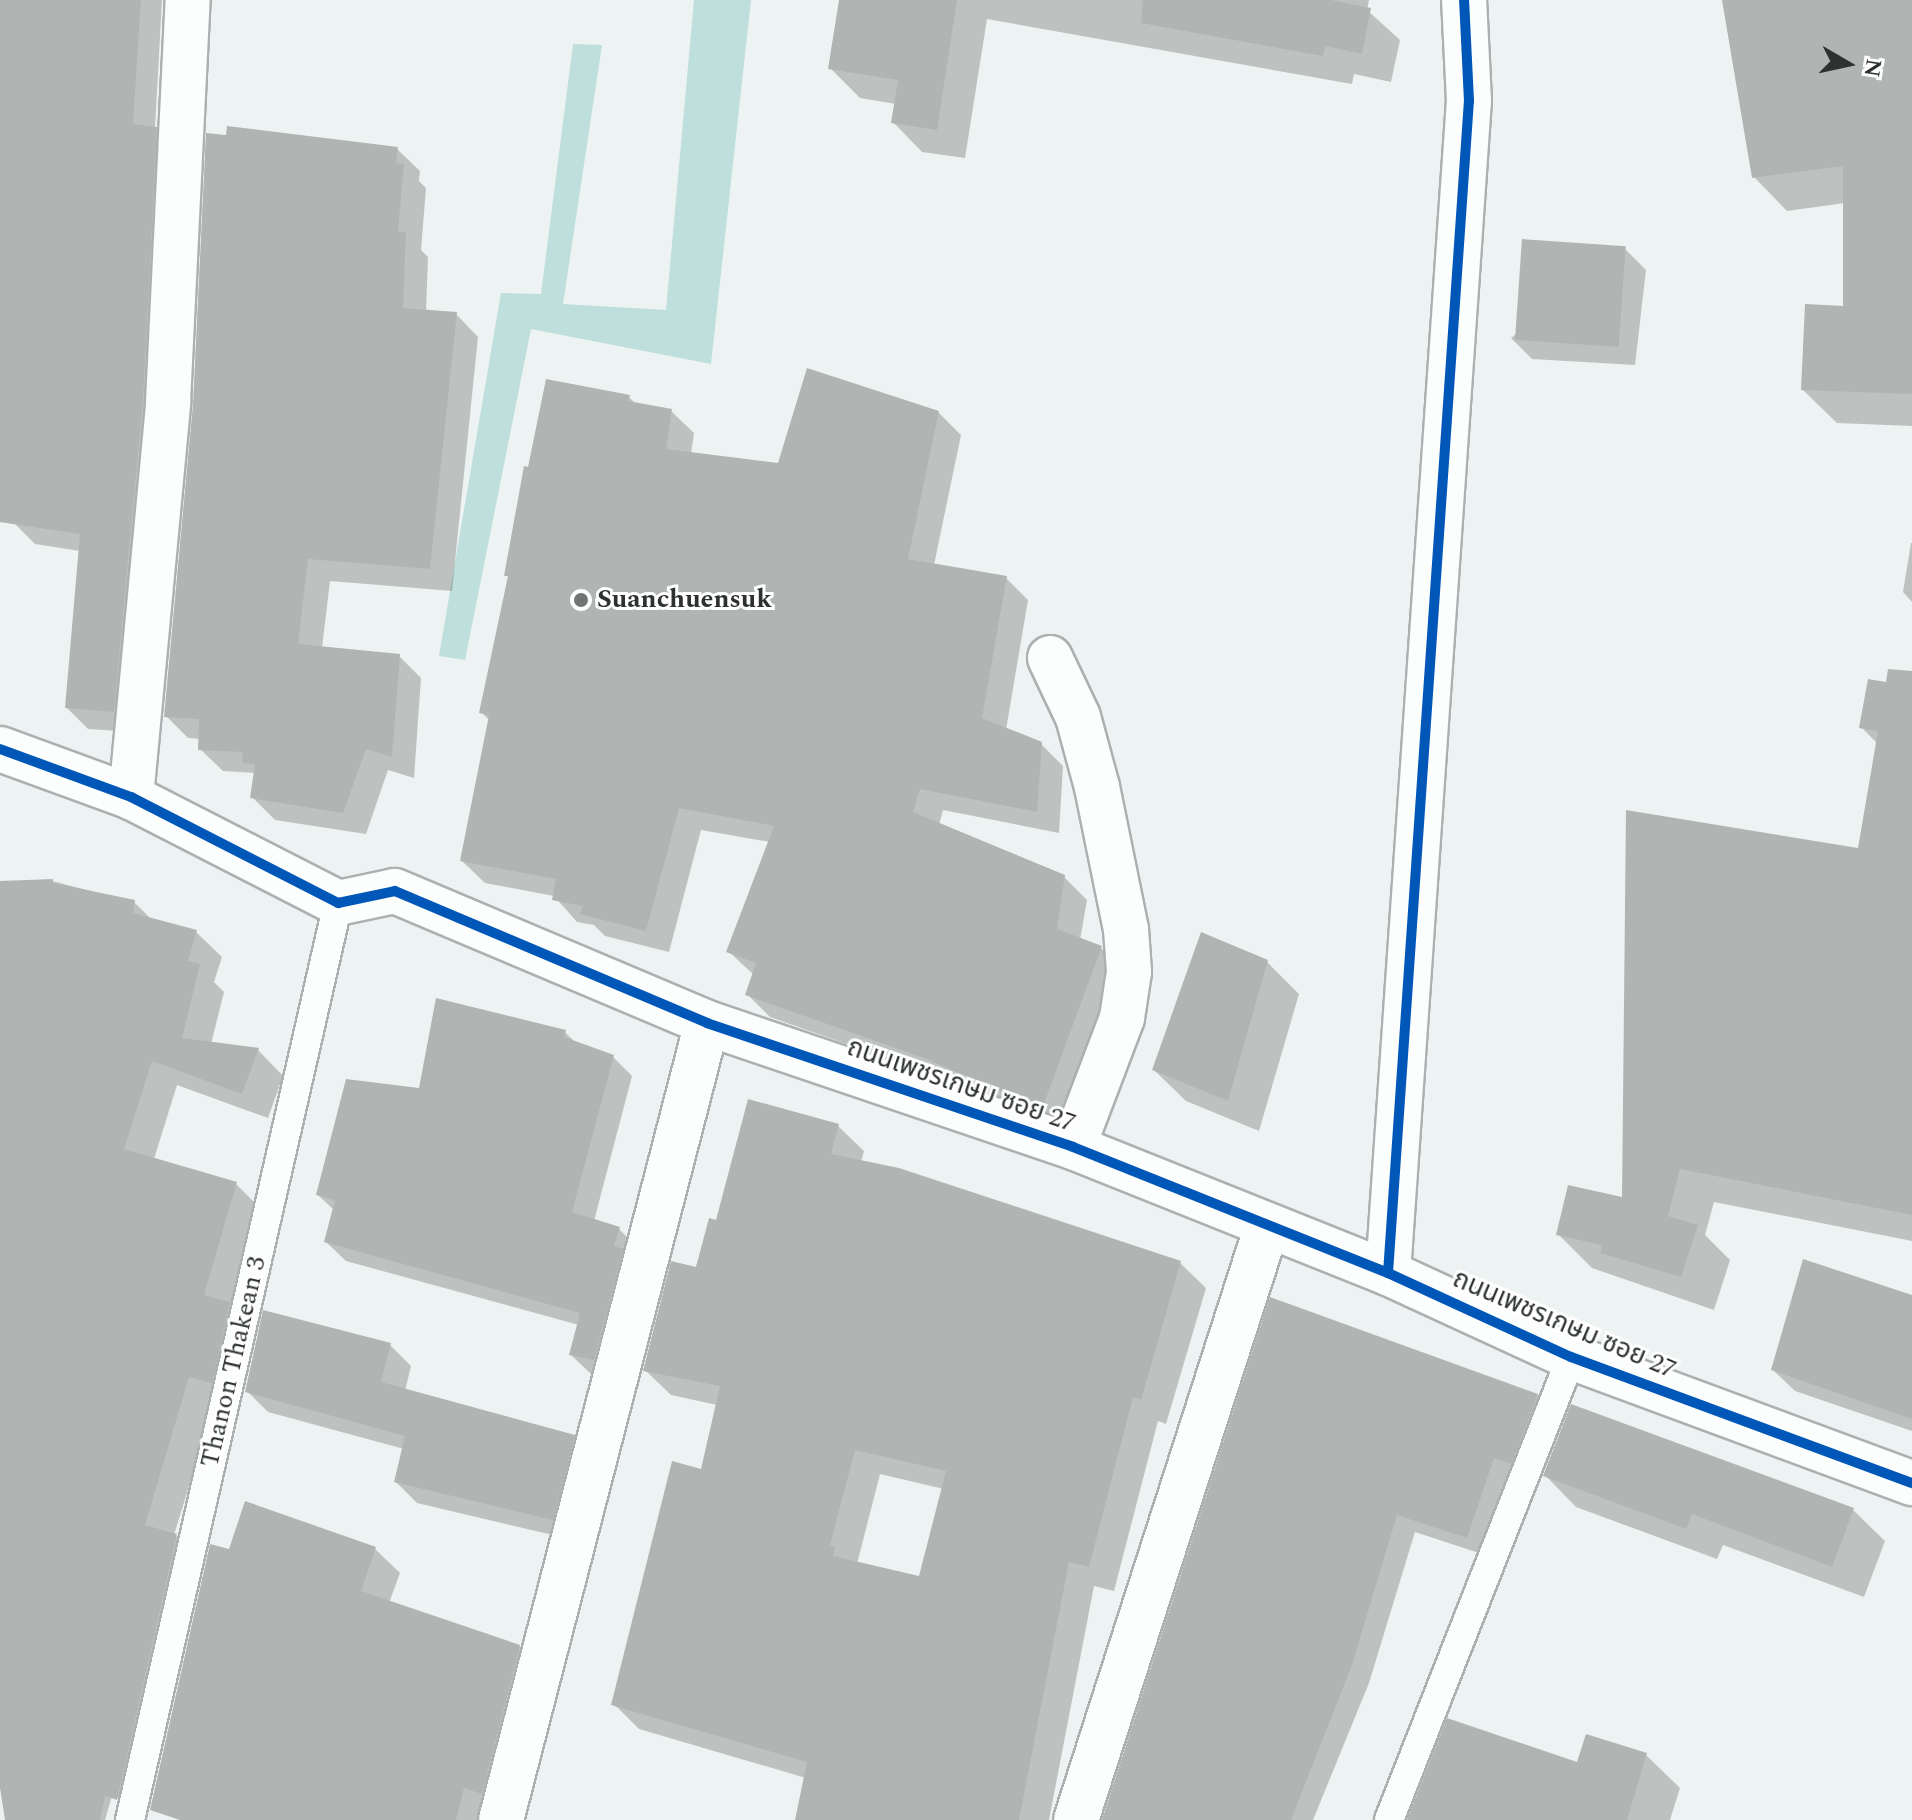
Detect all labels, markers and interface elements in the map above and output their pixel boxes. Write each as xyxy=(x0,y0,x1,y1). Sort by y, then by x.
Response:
north arrow xyxy=(1808,24,1888,104)
text: N xyxy=(1854,56,1890,79)
place label: Suanchuensuk xyxy=(597,584,772,616)
marker: Suanchuensuk xyxy=(572,591,590,609)
street label: ถนนเพชรเกษม ซอย 27 xyxy=(843,1032,1079,1140)
street label: Thanon Thakean 3 xyxy=(195,1254,273,1470)
street label: ถนนเพชรเกษม ซอย 27 xyxy=(1448,1264,1680,1386)

